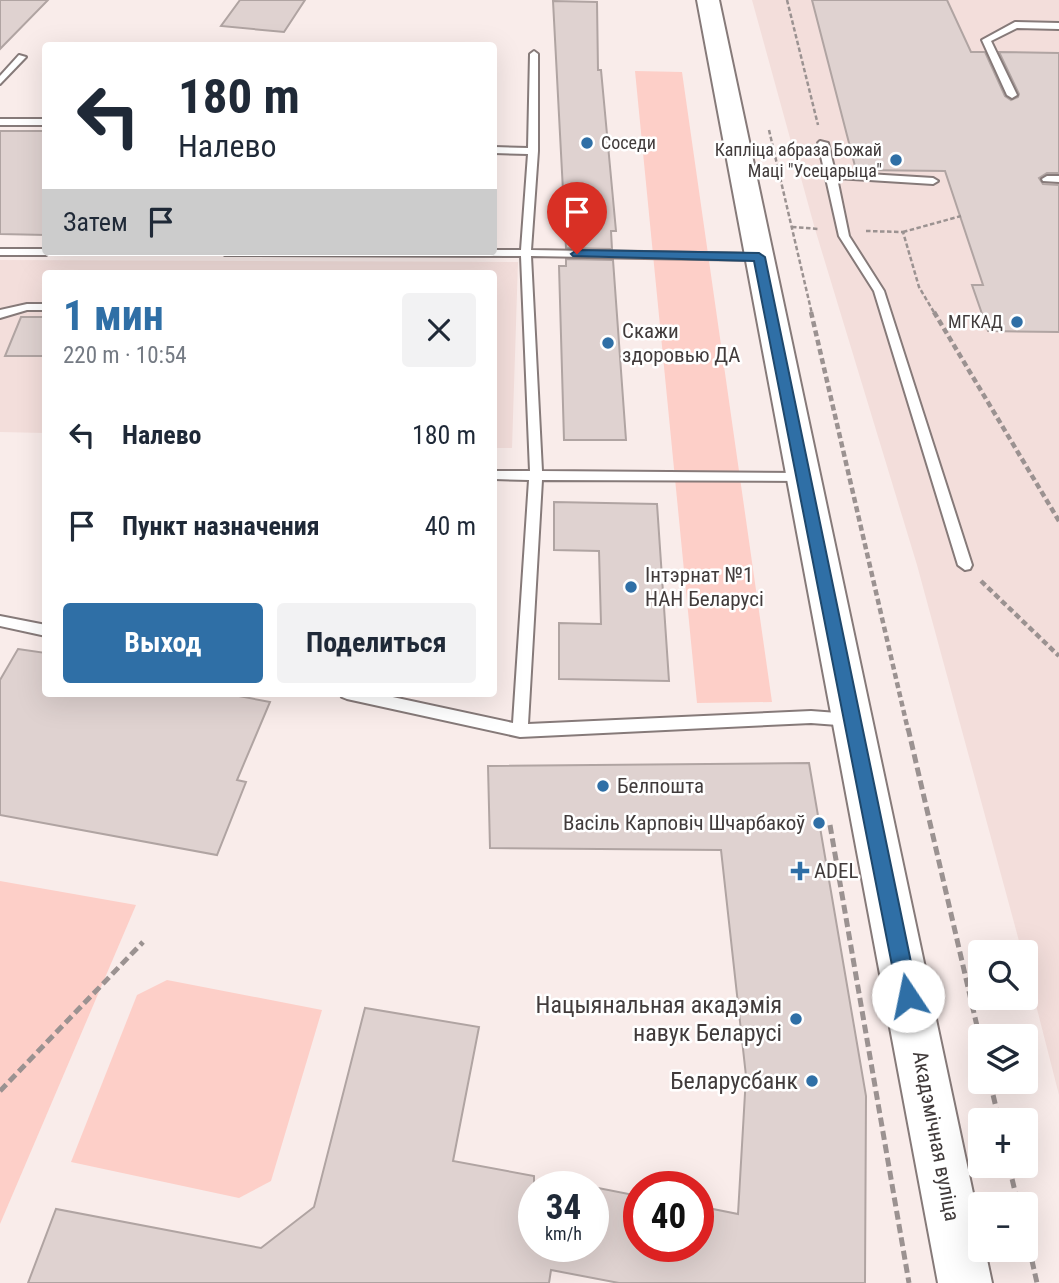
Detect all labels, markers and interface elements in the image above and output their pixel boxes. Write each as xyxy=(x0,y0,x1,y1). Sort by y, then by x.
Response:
text: 180 m xyxy=(178,68,300,125)
icon: left xyxy=(63,70,154,161)
text: Налево xyxy=(178,127,277,165)
place label: Соседи xyxy=(601,132,656,153)
marker: Соседи xyxy=(579,135,595,151)
place label: Капліца абраза Божай Маці "Усецарыца" xyxy=(715,139,882,181)
marker: Капліца абраза Божай Маці "Усецарыца" xyxy=(888,152,904,168)
pin xyxy=(547,182,607,254)
icon: arrive xyxy=(558,193,596,231)
icon: arrive xyxy=(142,203,180,241)
text: Затем xyxy=(63,207,128,237)
text: 1 мин xyxy=(63,291,164,340)
button: close xyxy=(402,293,476,367)
place label: МГКАД xyxy=(948,311,1003,332)
marker: МГКАД xyxy=(1009,314,1025,330)
place label: Скажи здоровью ДА xyxy=(622,319,740,367)
marker: Скажи здоровью ДА xyxy=(600,335,616,351)
text: 220 m · 10:54 xyxy=(63,342,187,369)
icon: left xyxy=(63,416,101,454)
text: Налево xyxy=(122,420,202,450)
text: 180 m xyxy=(412,420,476,450)
icon: arrive xyxy=(63,507,101,545)
text: Пункт назначения xyxy=(122,511,320,541)
text: 40 m xyxy=(425,511,476,541)
place label: Інтэрнат №1 НАН Беларусі xyxy=(645,563,764,611)
marker: Інтэрнат №1 НАН Беларусі xyxy=(623,579,639,595)
button: Выход xyxy=(63,603,263,683)
button: Поделиться xyxy=(277,603,476,683)
place label: Белпошта xyxy=(617,774,704,798)
marker: Белпошта xyxy=(595,778,611,794)
place label: Васіль Карповіч Шчарбакоў xyxy=(563,811,805,835)
marker: Васіль Карповіч Шчарбакоў xyxy=(811,815,827,831)
place label: ADEL xyxy=(814,859,859,883)
marker: ADEL xyxy=(792,863,808,879)
map controls xyxy=(968,940,1038,1262)
button: search xyxy=(968,940,1038,1010)
position arrow xyxy=(871,959,945,1033)
place label: Нацыянальная акадэмія навук Беларусі xyxy=(536,991,782,1047)
marker: Нацыянальная акадэмія навук Беларусі xyxy=(788,1011,804,1027)
button: layers xyxy=(968,1024,1038,1094)
street label: Акадэмічная вуліца xyxy=(908,1049,964,1223)
place label: Беларусбанк xyxy=(670,1067,798,1095)
marker: Беларусбанк xyxy=(804,1073,820,1089)
button: + xyxy=(968,1108,1038,1178)
speed limit sign: 40 xyxy=(623,1171,714,1262)
text: 34 xyxy=(546,1187,581,1228)
button: − xyxy=(968,1192,1038,1262)
text: km/h xyxy=(545,1223,582,1244)

